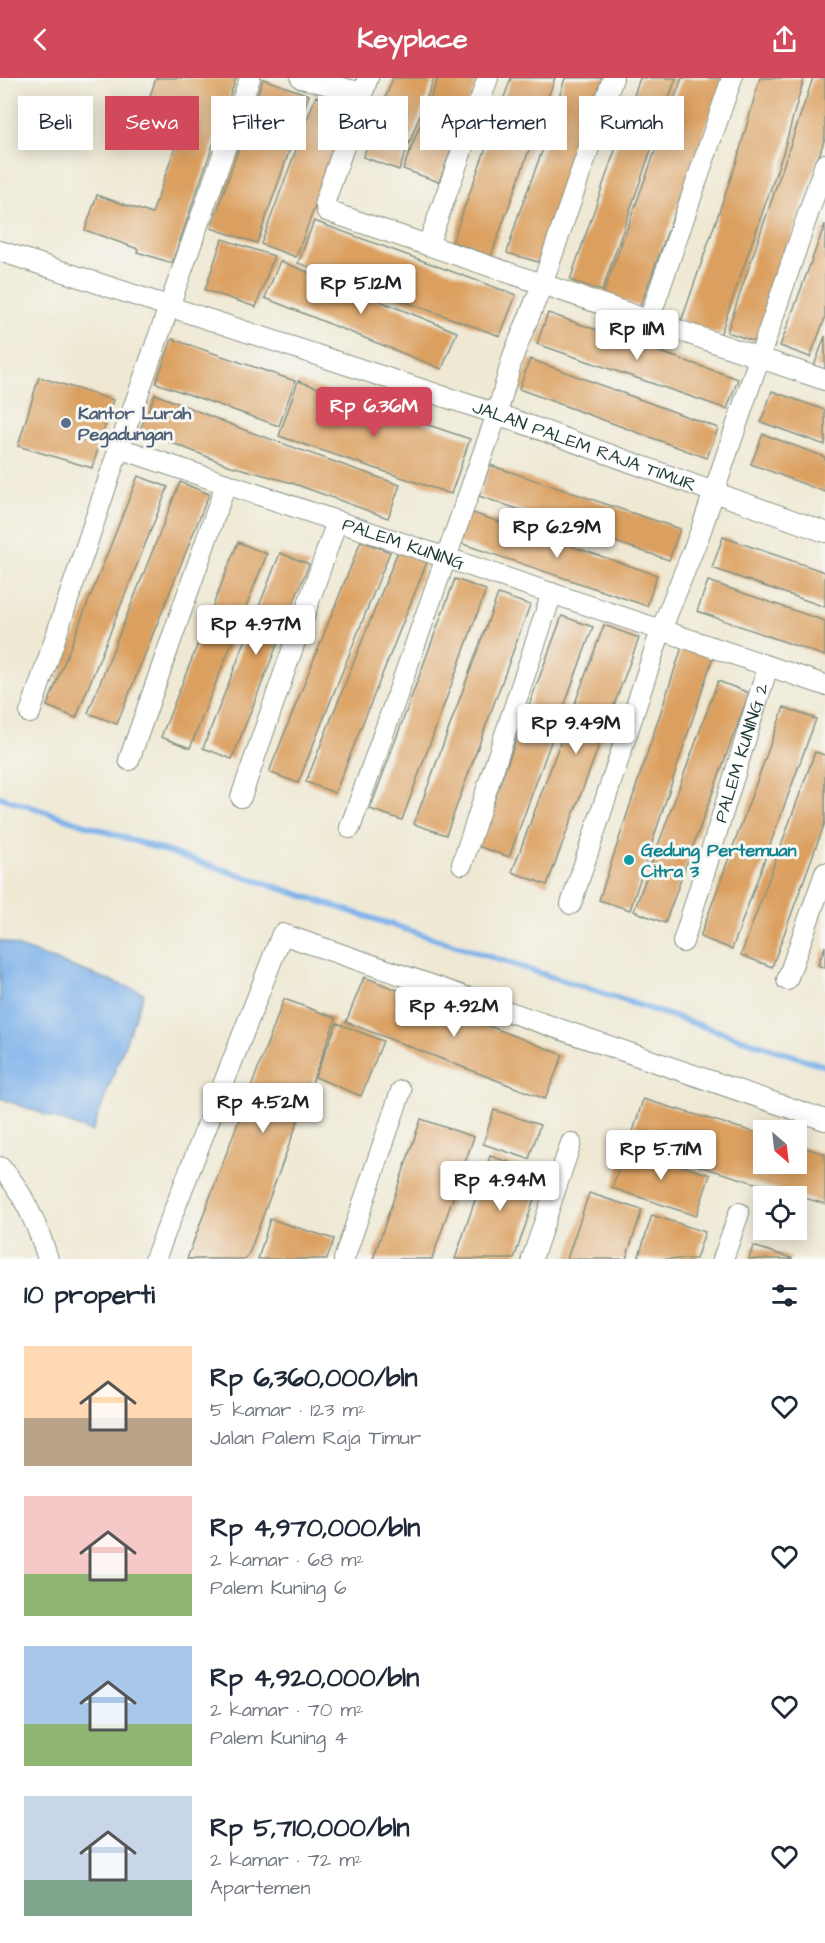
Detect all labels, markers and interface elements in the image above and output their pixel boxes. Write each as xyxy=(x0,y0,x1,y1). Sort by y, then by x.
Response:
text: Keyplace xyxy=(357,20,468,58)
icon: back xyxy=(24,23,57,56)
icon: share xyxy=(768,23,801,56)
chip: Beli xyxy=(18,96,93,150)
chip: Sewa xyxy=(105,96,199,150)
chip: Filter xyxy=(211,96,306,150)
chip: Baru xyxy=(318,96,408,150)
chip: Apartemen xyxy=(420,96,567,150)
chip: Rumah xyxy=(579,96,684,150)
pin: Rp 5.12M xyxy=(299,264,423,315)
text: Rp 5.12M xyxy=(321,269,401,297)
pin: Rp 11M xyxy=(588,310,686,361)
text: Rp 11M xyxy=(609,315,665,343)
pin: Rp 6.36M xyxy=(312,387,436,438)
text: Rp 6.36M xyxy=(330,392,418,420)
street label: JALAN PALEM RAJA TIMUR xyxy=(469,394,700,497)
place label: Kantor Lurah Pegadungan xyxy=(78,401,192,448)
marker: Kantor Lurah Pegadungan xyxy=(59,416,73,430)
pin: Rp 6.29M xyxy=(495,508,619,559)
street label: PALEM KUNING xyxy=(339,511,468,576)
text: Rp 6.29M xyxy=(513,513,601,541)
pin: Rp 4.97M xyxy=(194,605,318,656)
text: Rp 4.97M xyxy=(211,610,301,638)
street label: PALEM KUNING 2 xyxy=(708,679,775,826)
pin: Rp 9.49M xyxy=(514,704,638,755)
text: Rp 9.49M xyxy=(531,709,621,737)
place label: Gedung Pertemuan Citra 3 xyxy=(641,838,797,884)
marker: Gedung Pertemuan Citra 3 xyxy=(622,853,636,867)
pin: Rp 4.92M xyxy=(392,987,516,1038)
text: Rp 4.92M xyxy=(409,992,499,1020)
pin: Rp 4.52M xyxy=(201,1083,325,1134)
text: Rp 4.52M xyxy=(217,1088,309,1116)
north arrow xyxy=(753,1120,807,1174)
map controls xyxy=(753,1120,807,1240)
pin: Rp 5.71M xyxy=(599,1130,723,1181)
text: Rp 5.71M xyxy=(620,1135,702,1163)
pin: Rp 4.94M xyxy=(438,1161,562,1212)
text: Rp 4.94M xyxy=(454,1166,546,1194)
button: locate xyxy=(753,1186,807,1240)
text: 10 properti xyxy=(24,1277,155,1313)
icon: filters xyxy=(768,1279,801,1312)
text: Rp 6,360,000/bln xyxy=(210,1360,418,1396)
icon: home xyxy=(72,1370,144,1442)
icon: heart xyxy=(768,1390,801,1423)
text: 5 kamar · 123 m² xyxy=(210,1396,366,1424)
text: Jalan Palem Raja Timur xyxy=(210,1424,421,1452)
text: Rp 4,970,000/bln xyxy=(210,1510,420,1546)
icon: home xyxy=(72,1520,144,1592)
icon: heart xyxy=(768,1540,801,1573)
text: 2 kamar · 68 m² xyxy=(210,1546,364,1574)
text: Palem Kuning 6 xyxy=(210,1574,347,1602)
text: Rp 4,920,000/bln xyxy=(210,1660,419,1696)
icon: home xyxy=(72,1670,144,1742)
icon: heart xyxy=(768,1690,801,1723)
text: 2 kamar · 70 m² xyxy=(210,1696,364,1724)
text: Palem Kuning 4 xyxy=(210,1724,348,1752)
text: Rp 5,710,000/bln xyxy=(210,1810,410,1846)
icon: home xyxy=(72,1820,144,1892)
icon: heart xyxy=(768,1840,801,1873)
text: 2 kamar · 72 m² xyxy=(210,1846,362,1874)
text: Apartemen xyxy=(210,1874,310,1902)

